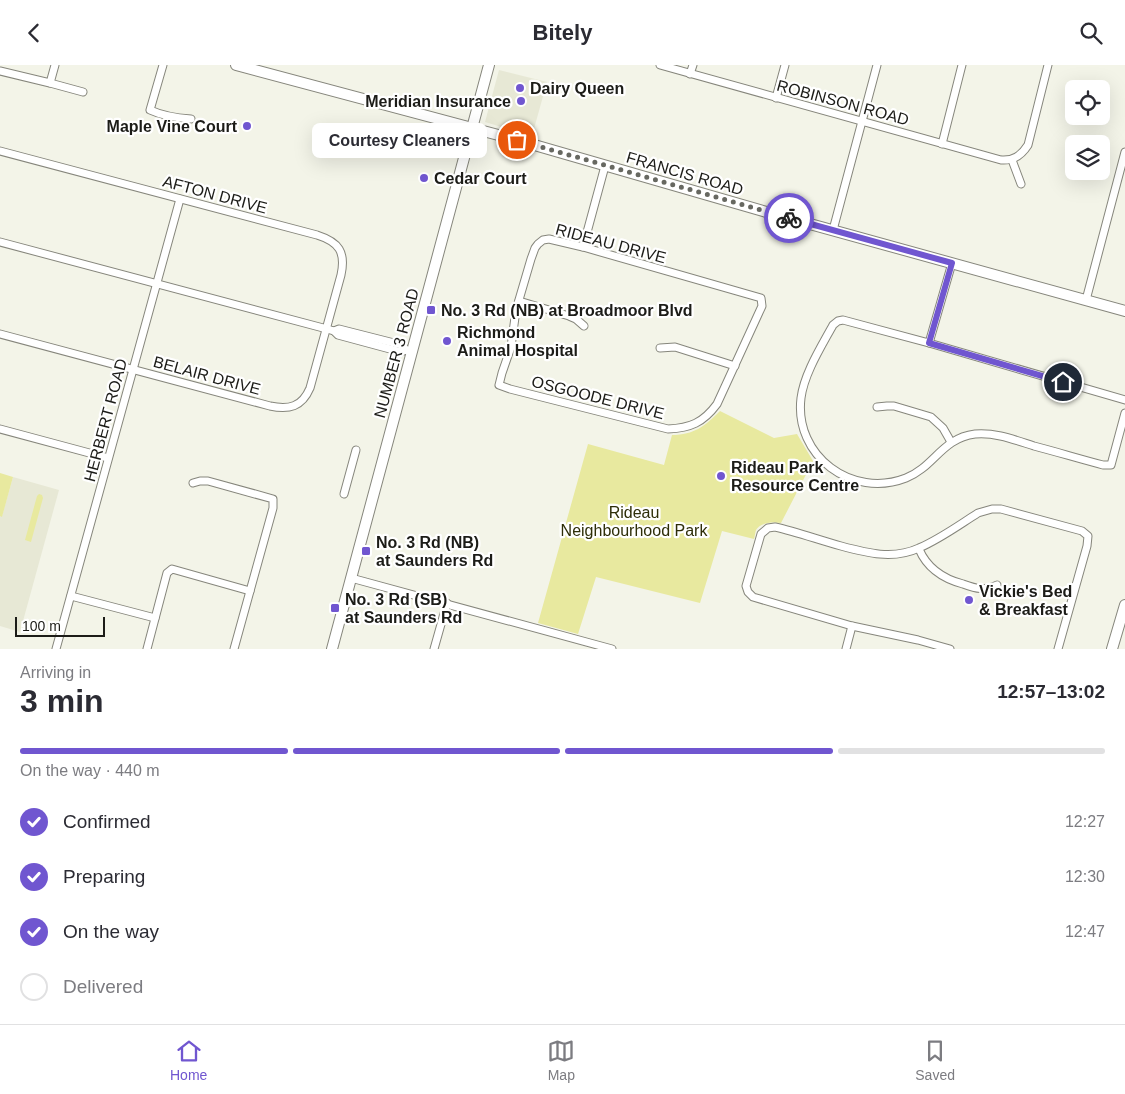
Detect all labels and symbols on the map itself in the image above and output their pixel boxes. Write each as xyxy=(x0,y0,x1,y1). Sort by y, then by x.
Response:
street label: ROBINSON ROAD xyxy=(775,77,911,128)
place label: Dairy Queen xyxy=(530,80,624,97)
marker: Dairy Queen xyxy=(514,82,526,94)
place label: Meridian Insurance xyxy=(365,93,511,110)
marker: Meridian Insurance xyxy=(515,95,527,107)
place label: Maple Vine Court xyxy=(107,118,238,135)
pin xyxy=(496,119,538,161)
marker: Maple Vine Court xyxy=(241,120,253,132)
callout: Courtesy Cleaners xyxy=(312,123,487,157)
street label: FRANCIS ROAD xyxy=(624,149,745,198)
place label: Cedar Court xyxy=(434,170,527,187)
street label: AFTON DRIVE xyxy=(161,172,269,217)
marker: Cedar Court xyxy=(418,172,430,184)
courier xyxy=(764,193,814,243)
street label: RIDEAU DRIVE xyxy=(554,221,668,266)
street label: NUMBER 3 ROAD xyxy=(371,287,422,420)
place label: No. 3 Rd (NB) at Broadmoor Blvd xyxy=(441,302,693,319)
marker: No. 3 Rd (NB) at Broadmoor Blvd xyxy=(425,304,437,316)
place label: Richmond Animal Hospital xyxy=(457,324,578,359)
marker: Richmond Animal Hospital xyxy=(441,335,453,347)
street label: BELAIR DRIVE xyxy=(151,353,262,398)
street label: HERBERT ROAD xyxy=(81,357,130,483)
pin xyxy=(1042,361,1084,403)
street label: OSGOODE DRIVE xyxy=(530,373,666,422)
place label: Rideau Park Resource Centre xyxy=(731,459,859,494)
marker: Rideau Park Resource Centre xyxy=(715,470,727,482)
park label: Rideau Neighbourhood Park xyxy=(561,504,708,539)
place label: No. 3 Rd (NB) at Saunders Rd xyxy=(376,534,493,569)
marker: No. 3 Rd (NB) at Saunders Rd xyxy=(360,545,372,557)
place label: Vickie's Bed & Breakfast xyxy=(979,583,1072,618)
place label: No. 3 Rd (SB) at Saunders Rd xyxy=(345,591,462,626)
marker: Vickie's Bed & Breakfast xyxy=(963,594,975,606)
marker: No. 3 Rd (SB) at Saunders Rd xyxy=(329,602,341,614)
scale bar xyxy=(15,614,105,637)

